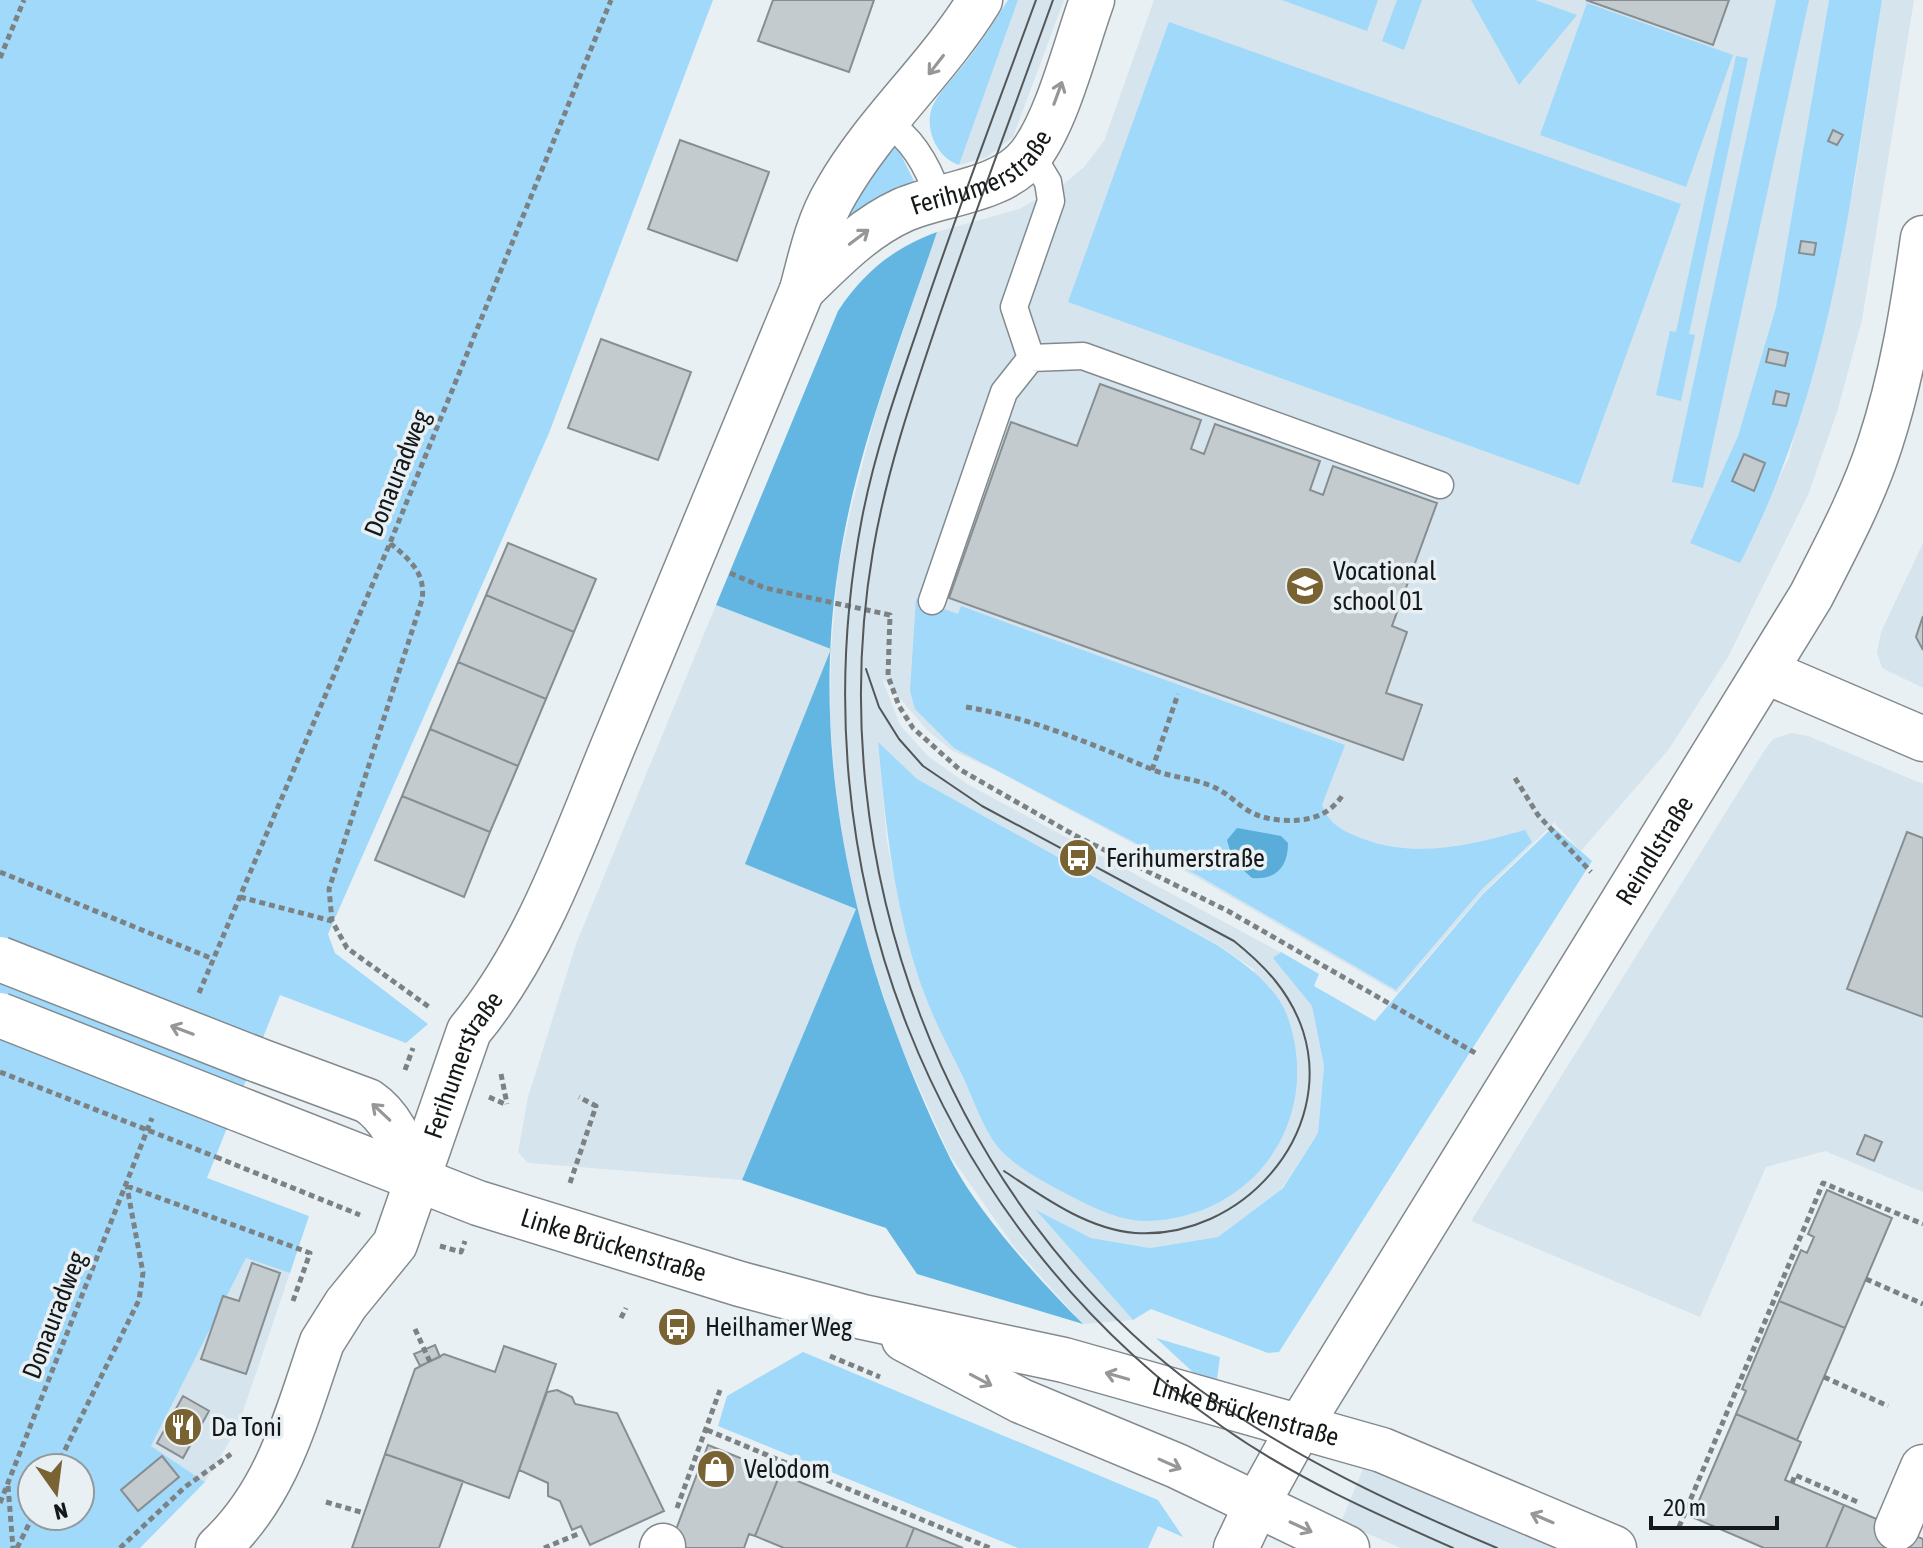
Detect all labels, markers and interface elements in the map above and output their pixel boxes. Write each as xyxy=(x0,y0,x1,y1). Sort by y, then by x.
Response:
one-way arrow xyxy=(927,54,945,75)
one-way arrow xyxy=(1052,81,1067,106)
street label: Ferihumerstraße xyxy=(907,125,1058,221)
one-way arrow xyxy=(848,229,869,246)
street label: Donauradweg xyxy=(358,405,436,541)
place label: Vocational school 01 xyxy=(1333,556,1436,616)
school or university icon: Vocational school 01 xyxy=(1284,565,1326,607)
street label: Reindlstraße xyxy=(1609,790,1699,910)
bus stop icon: Ferihumerstraße xyxy=(1057,837,1099,879)
place label: Ferihumerstraße xyxy=(1106,843,1265,873)
street label: Ferihumerstraße xyxy=(418,986,509,1142)
one-way arrow xyxy=(170,1022,195,1037)
one-way arrow xyxy=(371,1103,391,1121)
street label: Linke Brückenstraße xyxy=(517,1202,710,1288)
street label: Donauradweg xyxy=(16,1246,92,1383)
bus stop icon: Heilhamer Weg xyxy=(656,1306,698,1348)
place label: Heilhamer Weg xyxy=(705,1312,853,1342)
one-way arrow xyxy=(1104,1368,1130,1383)
street label: Linke Brückenstraße xyxy=(1149,1371,1342,1452)
one-way arrow xyxy=(968,1373,992,1389)
restaurant icon: Da Toni xyxy=(162,1406,204,1448)
place label: Da Toni xyxy=(211,1412,282,1442)
shop icon: Velodom xyxy=(695,1448,737,1490)
north arrow xyxy=(16,1452,96,1532)
place label: Velodom xyxy=(744,1454,830,1484)
one-way arrow xyxy=(1157,1457,1182,1472)
scale bar xyxy=(1651,1480,1777,1530)
text: 20 m xyxy=(1663,1494,1706,1521)
text: N xyxy=(51,1497,70,1526)
one-way arrow xyxy=(1531,1509,1555,1524)
one-way arrow xyxy=(1289,1520,1313,1535)

